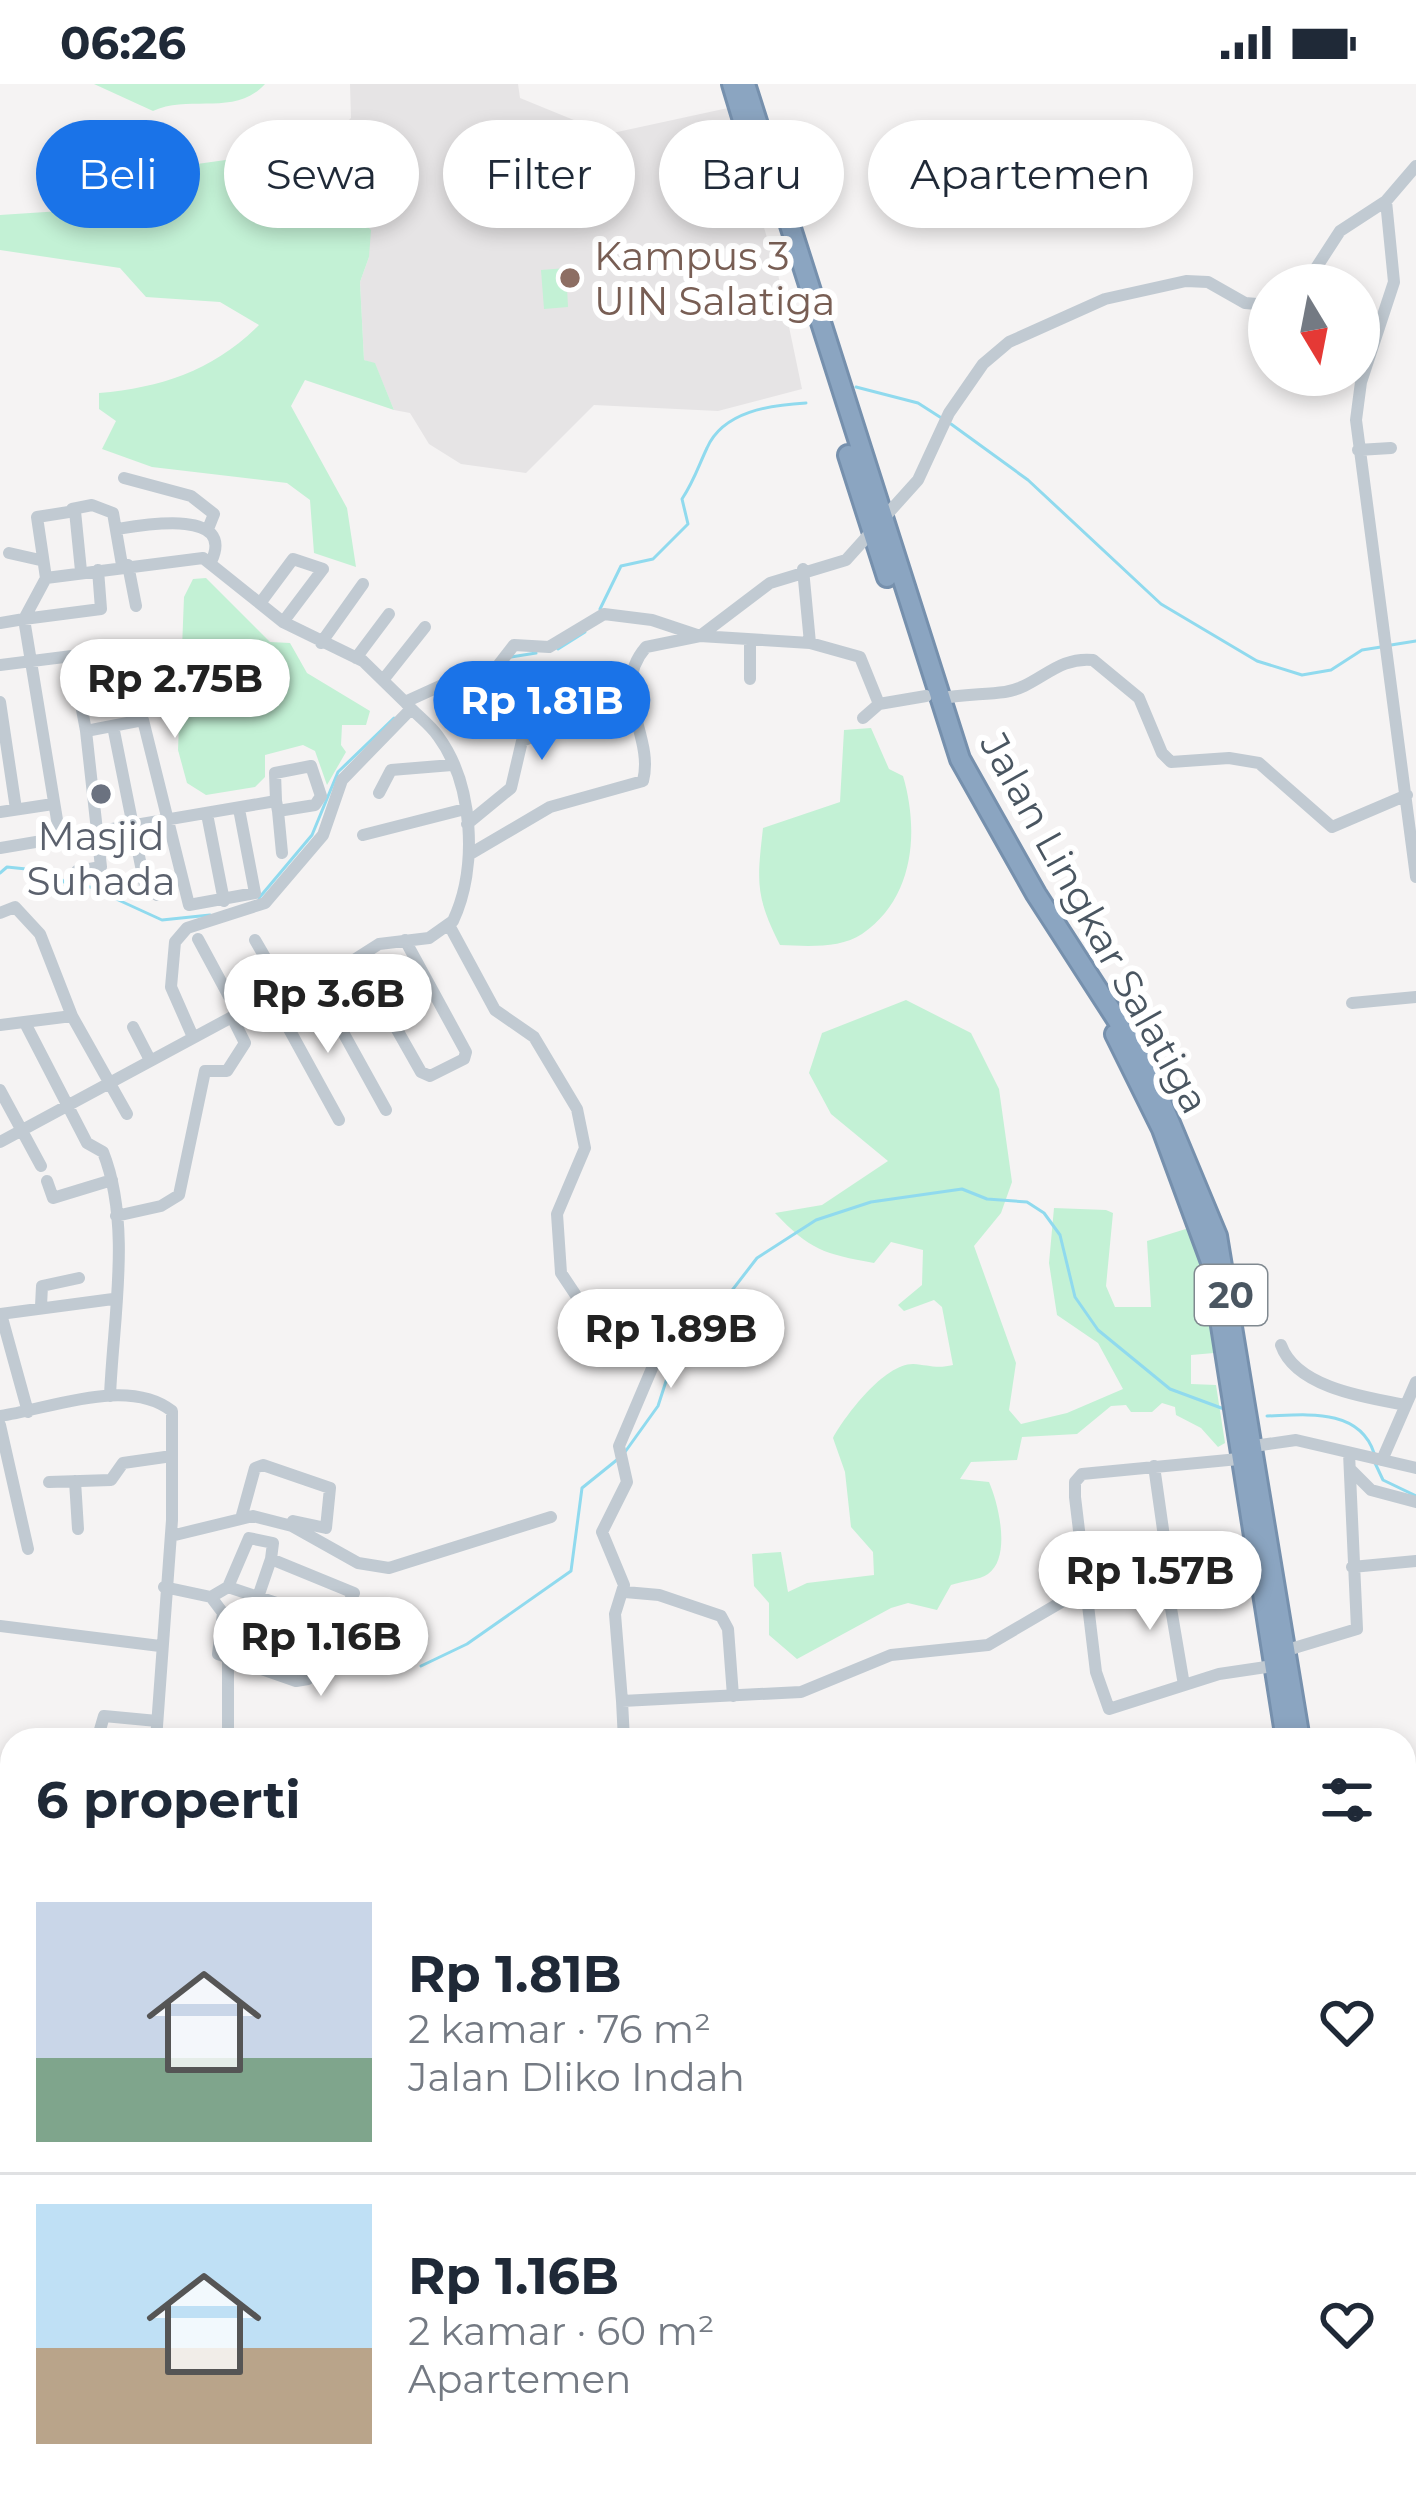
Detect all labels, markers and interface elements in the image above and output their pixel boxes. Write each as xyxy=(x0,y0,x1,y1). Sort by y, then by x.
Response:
text: 06:26 xyxy=(60,15,186,70)
chip: Beli xyxy=(36,120,200,228)
chip: Sewa xyxy=(224,120,419,228)
chip: Filter xyxy=(443,120,635,228)
chip: Baru xyxy=(659,120,844,228)
chip: Apartemen xyxy=(868,120,1193,228)
place label: Kampus 3 UIN Salatiga xyxy=(594,232,835,325)
north arrow xyxy=(1248,264,1380,396)
map controls xyxy=(1248,264,1380,396)
marker: Kampus 3 UIN Salatiga xyxy=(557,265,583,291)
pin: Rp 2.75B xyxy=(51,639,299,741)
text: Rp 2.75B xyxy=(87,654,263,702)
pin: Rp 1.81B xyxy=(418,661,666,763)
text: Rp 1.81B xyxy=(460,676,624,724)
street label: Jalan Lingkar Salatiga xyxy=(970,724,1220,1122)
marker: Masjid Suhada xyxy=(88,781,114,807)
place label: Masjid Suhada xyxy=(26,812,176,905)
pin: Rp 3.6B xyxy=(217,954,439,1056)
text: Rp 3.6B xyxy=(251,969,405,1017)
road number: 20 xyxy=(1195,1265,1267,1325)
pin: Rp 1.89B xyxy=(547,1289,795,1391)
text: Rp 1.89B xyxy=(585,1304,757,1352)
pin: Rp 1.57B xyxy=(1026,1531,1274,1633)
text: Rp 1.57B xyxy=(1066,1546,1234,1594)
pin: Rp 1.16B xyxy=(197,1597,445,1699)
text: Rp 1.16B xyxy=(240,1612,402,1660)
icon: filters xyxy=(1314,1767,1380,1833)
text: 6 properti xyxy=(36,1769,301,1831)
text: Rp 1.81B xyxy=(408,1943,622,2005)
icon: home xyxy=(132,1950,276,2094)
icon: heart xyxy=(1314,1989,1380,2055)
text: 2 kamar · 76 m² xyxy=(408,2005,711,2053)
text: Jalan Dliko Indah xyxy=(408,2053,745,2101)
text: Rp 1.16B xyxy=(408,2245,619,2307)
icon: home xyxy=(132,2252,276,2396)
icon: heart xyxy=(1314,2291,1380,2357)
text: 2 kamar · 60 m² xyxy=(408,2307,715,2355)
text: Apartemen xyxy=(408,2355,631,2403)

